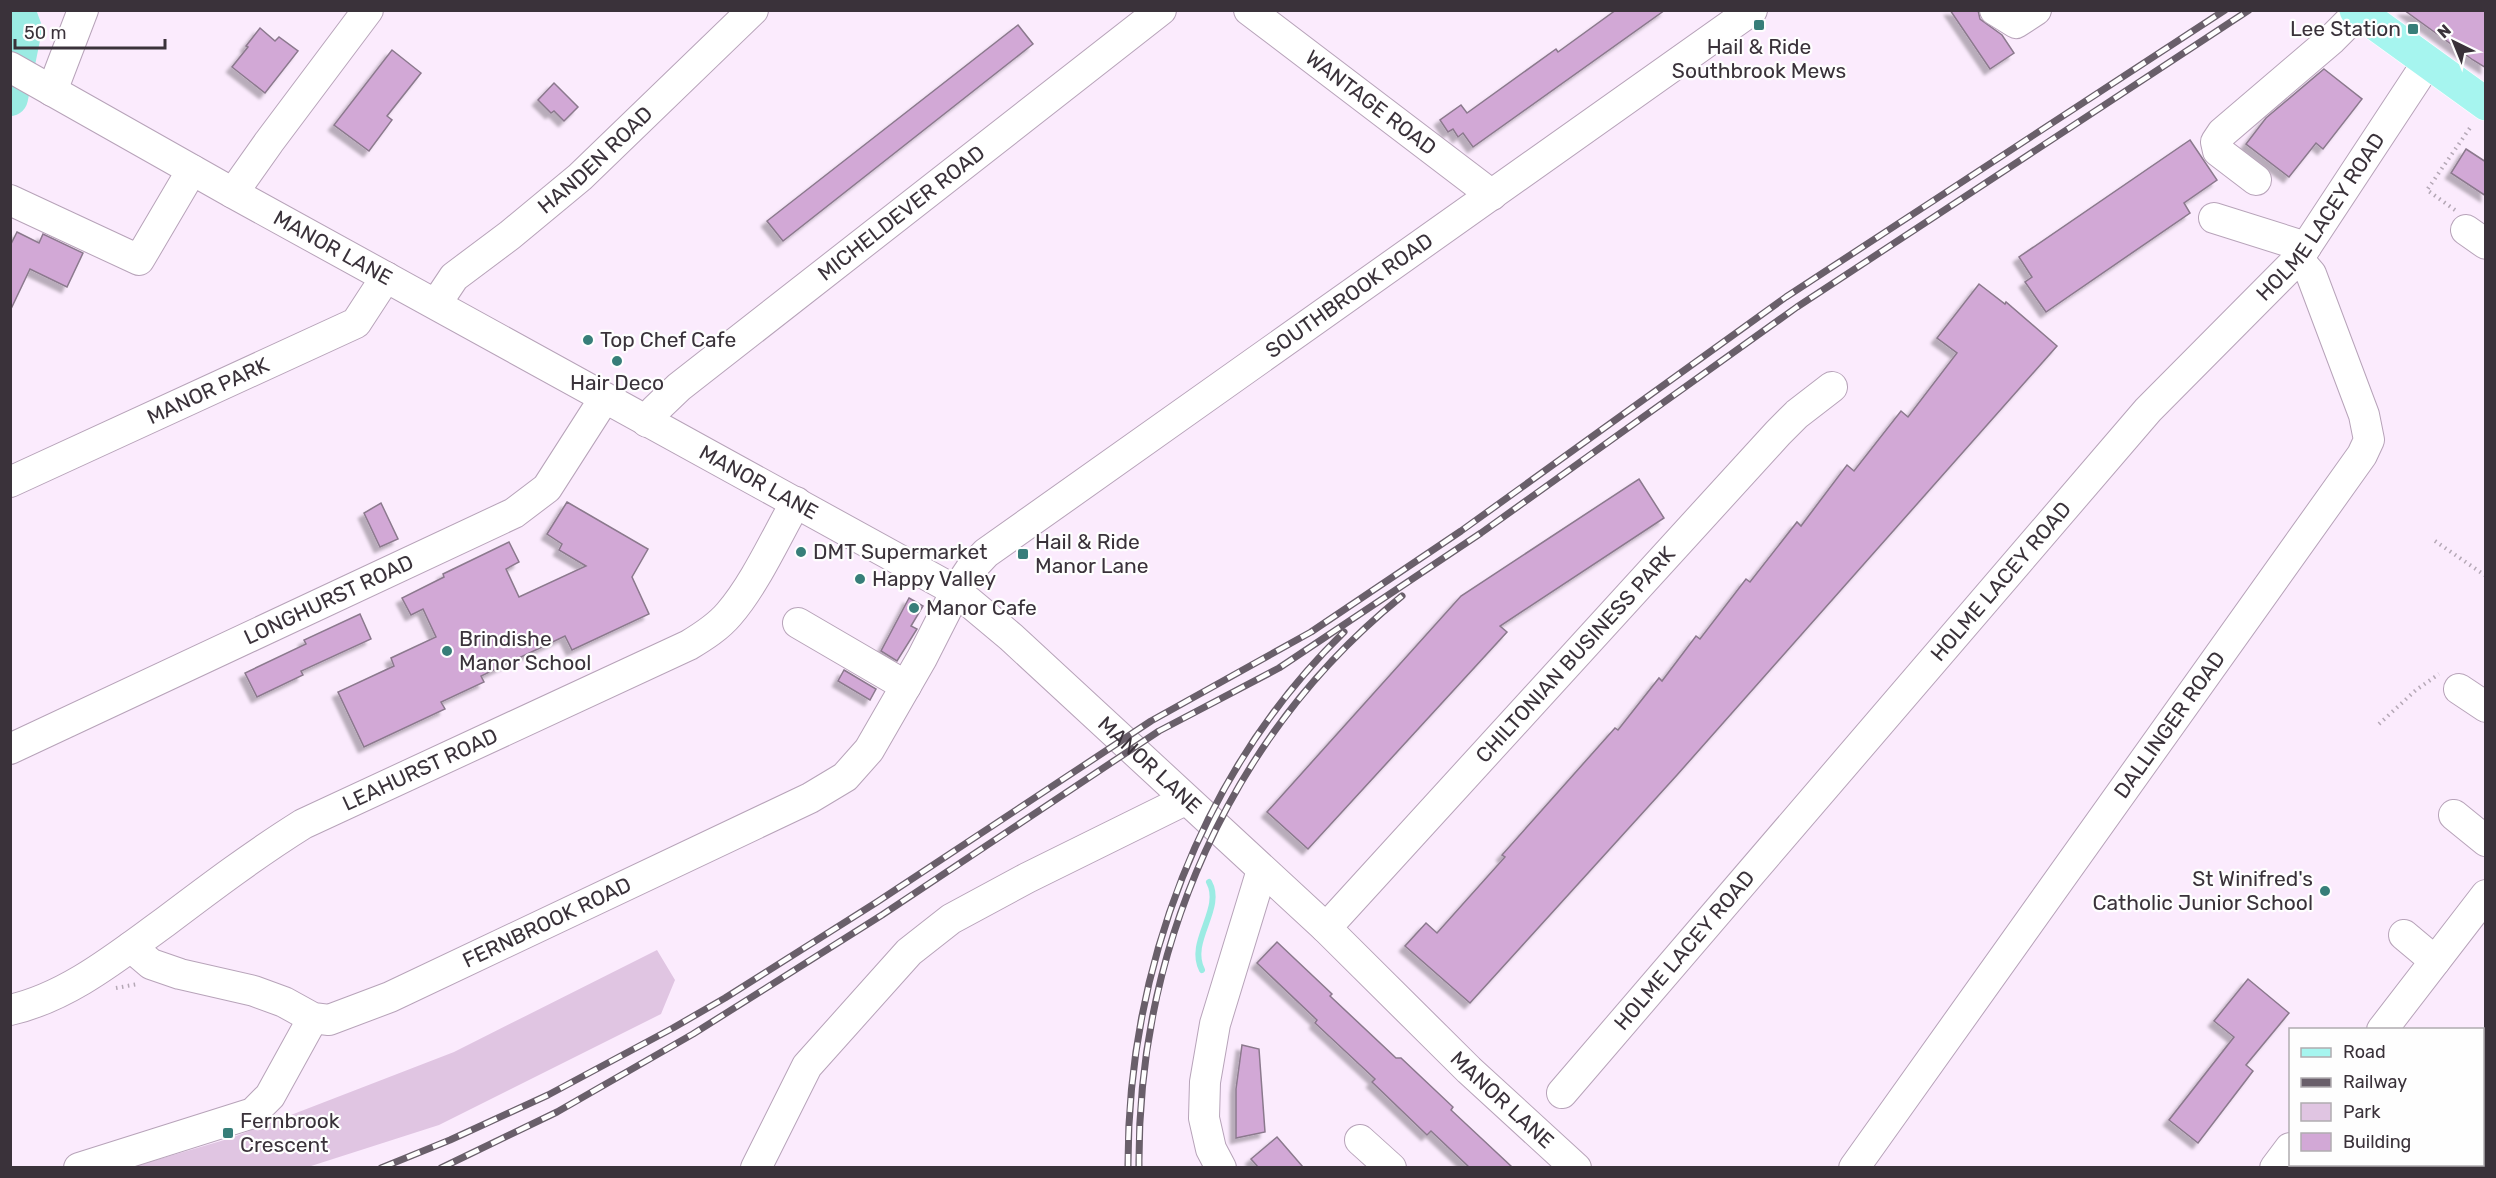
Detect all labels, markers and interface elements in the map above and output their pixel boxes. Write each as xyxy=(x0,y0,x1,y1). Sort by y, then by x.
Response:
scale bar xyxy=(15,12,165,50)
north arrow xyxy=(2424,12,2484,72)
place label: Lee Station xyxy=(2290,16,2401,41)
marker: Hail & Ride Southbrook Mews xyxy=(1752,18,1766,32)
text: N xyxy=(2433,21,2455,42)
text: 50 m xyxy=(24,22,67,44)
marker: Lee Station xyxy=(2406,22,2420,36)
place label: Hail & Ride Southbrook Mews xyxy=(1672,34,1846,83)
street label: WANTAGE ROAD xyxy=(1301,45,1441,160)
street label: HANDEN ROAD xyxy=(533,101,657,219)
street label: HOLME LACEY ROAD xyxy=(2251,128,2390,306)
street label: MICHELDEVER ROAD xyxy=(813,140,989,286)
street label: MANOR LANE xyxy=(269,205,397,290)
street label: SOUTHBROOK ROAD xyxy=(1260,227,1437,363)
place label: Top Chef Cafe xyxy=(600,327,736,352)
marker: Top Chef Cafe xyxy=(581,333,595,347)
street label: MANOR PARK xyxy=(143,352,273,429)
marker: Hair Deco xyxy=(610,354,624,368)
place label: Hair Deco xyxy=(570,370,664,395)
street label: MANOR LANE xyxy=(695,439,822,525)
street label: HOLME LACEY ROAD xyxy=(1925,496,2076,666)
place label: Hail & Ride Manor Lane xyxy=(1035,529,1149,578)
place label: DMT Supermarket xyxy=(813,539,987,564)
street label: CHILTONIAN BUSINESS PARK xyxy=(1470,541,1680,768)
marker: DMT Supermarket xyxy=(794,545,808,559)
marker: Hail & Ride Manor Lane xyxy=(1016,547,1030,561)
street label: LONGHURST ROAD xyxy=(240,549,417,650)
place label: Happy Valley xyxy=(872,566,997,591)
marker: Happy Valley xyxy=(853,572,867,586)
place label: Manor Cafe xyxy=(926,595,1037,620)
marker: Manor Cafe xyxy=(907,601,921,615)
place label: Brindishe Manor School xyxy=(459,626,591,675)
marker: Brindishe Manor School xyxy=(440,644,454,658)
street label: DALLINGER ROAD xyxy=(2108,646,2230,803)
street label: MANOR LANE xyxy=(1093,711,1207,819)
street label: LEAHURST ROAD xyxy=(338,723,501,816)
street label: HOLME LACEY ROAD xyxy=(1609,865,1759,1035)
place label: St Winifred's Catholic Junior School xyxy=(2093,866,2313,915)
street label: FERNBROOK ROAD xyxy=(459,872,635,973)
marker: St Winifred's Catholic Junior School xyxy=(2318,884,2332,898)
legend xyxy=(2289,1028,2484,1166)
text: Road xyxy=(2343,1041,2386,1063)
street label: MANOR LANE xyxy=(1445,1046,1559,1153)
text: Railway xyxy=(2343,1071,2407,1093)
text: Park xyxy=(2343,1101,2381,1123)
place label: Fernbrook Crescent xyxy=(240,1108,340,1157)
marker: Fernbrook Crescent xyxy=(221,1126,235,1140)
text: Building xyxy=(2343,1131,2411,1153)

